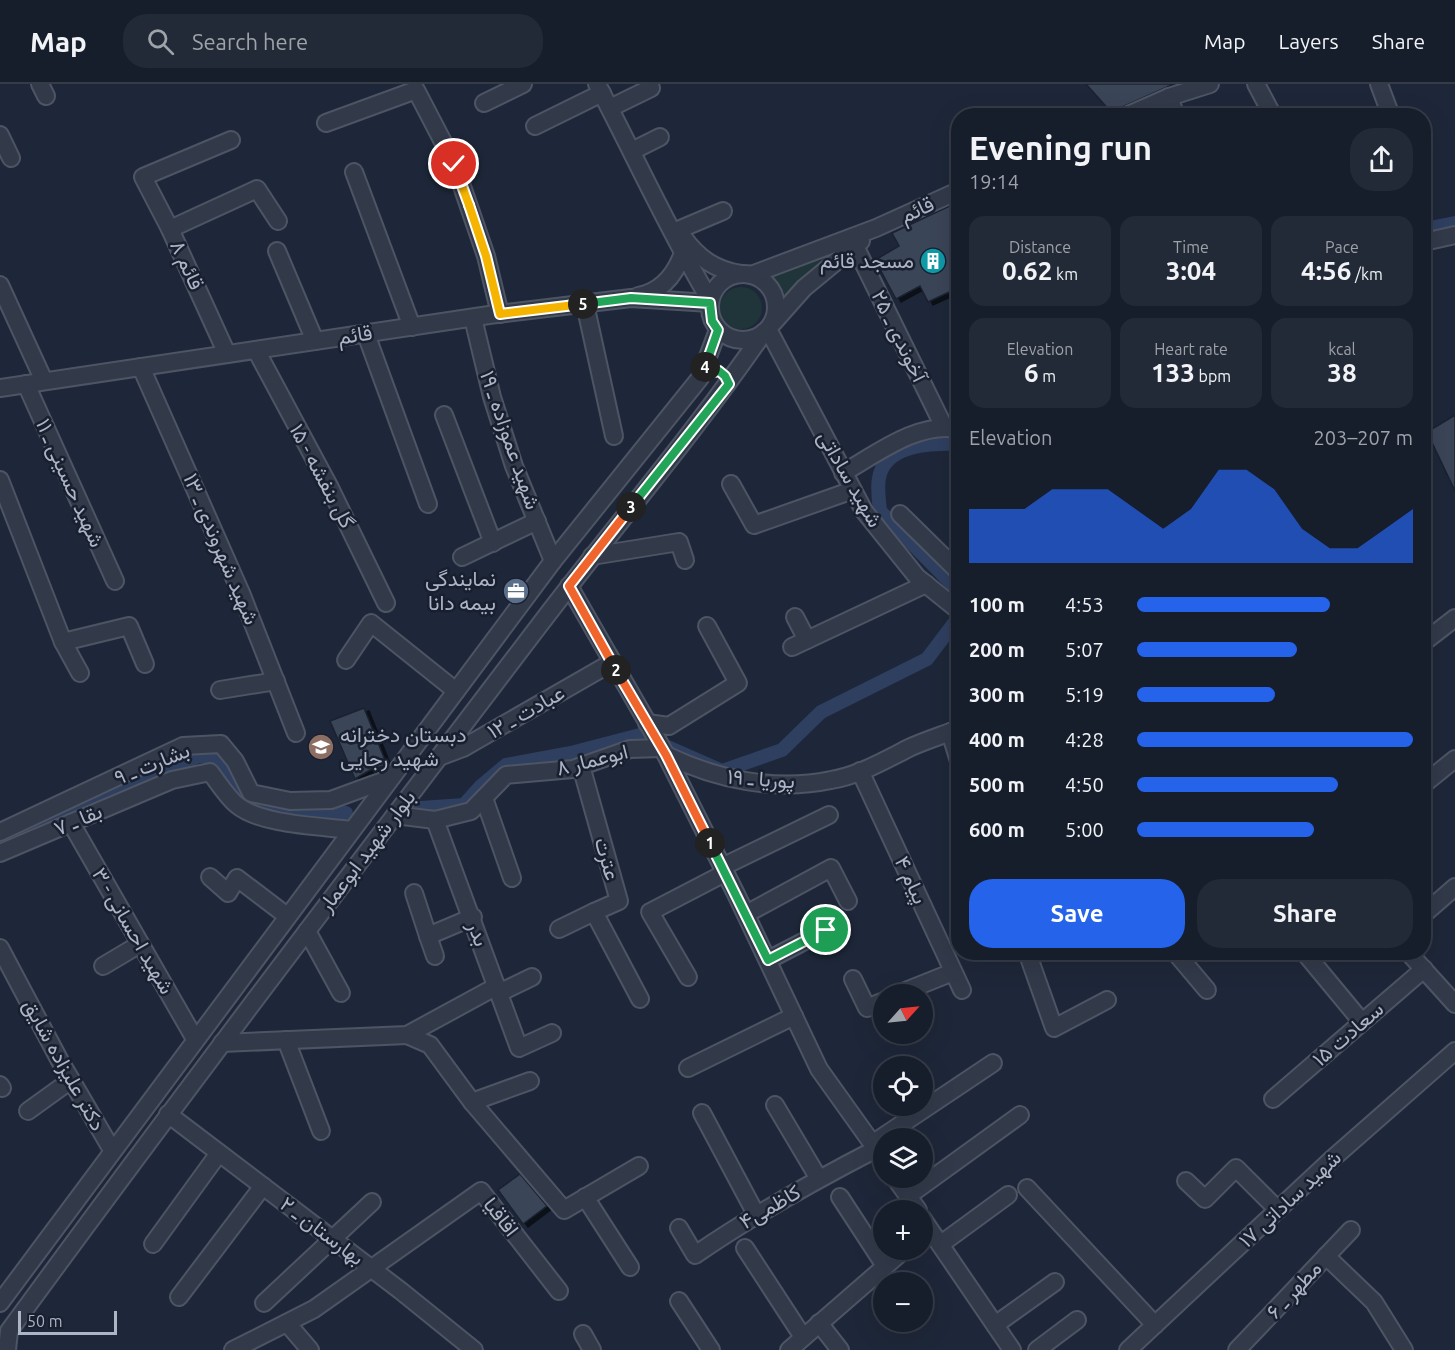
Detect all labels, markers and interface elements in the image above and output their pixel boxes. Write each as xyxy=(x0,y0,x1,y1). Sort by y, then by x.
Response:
search box xyxy=(123,14,543,68)
icon: search xyxy=(144,25,177,58)
text: Map xyxy=(30,26,87,57)
text: Search here xyxy=(192,29,308,54)
text: Map xyxy=(1204,29,1245,53)
text: Layers xyxy=(1278,29,1339,53)
text: Share xyxy=(1372,29,1425,53)
button: share xyxy=(1350,128,1413,191)
text: Evening run xyxy=(969,129,1152,166)
pin xyxy=(428,138,479,189)
icon: check xyxy=(437,147,470,180)
text: 19:14 xyxy=(969,170,1019,193)
street label: قائم xyxy=(896,191,939,230)
street label: قائم ۸ xyxy=(163,236,210,294)
text: Distance xyxy=(1009,238,1071,256)
text: Time xyxy=(1173,238,1209,256)
text: Pace xyxy=(1325,238,1359,256)
building icon: مسجد قائم xyxy=(918,246,948,276)
place label: مسجد قائم xyxy=(820,248,914,275)
text: 0.62 xyxy=(1002,256,1052,285)
text: 3:04 xyxy=(1166,256,1216,285)
text: 4:56 xyxy=(1301,256,1351,285)
text: km xyxy=(1052,265,1078,283)
text: /km xyxy=(1351,265,1383,283)
street label: آخوندی ـ ۲۵ xyxy=(866,286,933,388)
pin: 5 xyxy=(568,289,598,319)
text: 5 xyxy=(578,295,588,313)
street label: قائم xyxy=(336,319,374,352)
text: Elevation xyxy=(1007,340,1073,358)
text: Heart rate xyxy=(1154,340,1228,358)
text: kcal xyxy=(1328,340,1356,358)
pin: 4 xyxy=(690,352,720,382)
text: 4 xyxy=(700,358,710,376)
text: 6 xyxy=(1024,358,1039,387)
text: 133 xyxy=(1151,358,1195,387)
text: 38 xyxy=(1327,358,1357,387)
street label: شهید عموزاده ـ ۱۹ xyxy=(474,367,546,513)
text: m xyxy=(1039,367,1056,385)
text: bpm xyxy=(1195,367,1231,385)
street label: شهید حسینی ـ ۱۱ xyxy=(30,415,110,551)
street label: گل بنفشه - ۱۵ xyxy=(284,419,360,532)
street label: شهید ساداتی xyxy=(812,426,888,532)
text: Elevation xyxy=(969,426,1052,449)
text: 203–207 m xyxy=(1314,426,1413,449)
street label: شهید شهروندی ـ ۱۳ xyxy=(177,469,265,629)
pin: 3 xyxy=(616,492,646,522)
text: 3 xyxy=(626,498,636,516)
place label: نمایندگی بیمه دانا xyxy=(425,566,496,615)
office icon: نمایندگی بیمه دانا xyxy=(501,576,531,606)
text: 100 m xyxy=(969,593,1025,616)
text: 4:53 xyxy=(1065,593,1104,616)
text: 200 m xyxy=(969,638,1025,661)
text: 5:07 xyxy=(1065,638,1104,661)
pin: 2 xyxy=(601,655,631,685)
text: 2 xyxy=(611,661,621,679)
street label: عبادت ـ ۱۲ xyxy=(483,680,569,744)
text: 300 m xyxy=(969,683,1025,706)
text: 5:19 xyxy=(1065,683,1104,706)
place label: دبستان دخترانه شهید رجایی xyxy=(340,722,467,772)
text: 400 m xyxy=(969,728,1025,751)
text: 4:28 xyxy=(1065,728,1104,751)
school or university icon: دبستان دخترانه شهید رجایی xyxy=(306,732,336,762)
street label: بشارت ـ ۹ xyxy=(111,737,193,791)
street label: ابوعمار ۸ xyxy=(553,739,631,781)
street label: پوریا ـ ۱۹ xyxy=(726,764,796,795)
text: 500 m xyxy=(969,773,1025,796)
text: 4:50 xyxy=(1065,773,1104,796)
street label: بلوار شهید ابوعمار xyxy=(312,785,421,918)
street label: بقا ـ ۷ xyxy=(50,798,106,841)
text: 600 m xyxy=(969,818,1025,841)
text: 5:00 xyxy=(1065,818,1104,841)
pin: 1 xyxy=(695,828,725,858)
text: 1 xyxy=(705,834,715,852)
street label: عترت xyxy=(589,835,625,883)
street label: پیام ۴ xyxy=(888,852,933,908)
street label: شهید احسانی - ۳ xyxy=(86,863,180,999)
button: Save xyxy=(969,879,1185,948)
button: Share xyxy=(1197,879,1413,948)
pin xyxy=(800,904,851,955)
icon: arrive xyxy=(809,913,842,946)
street label: بدر xyxy=(461,917,494,950)
north arrow xyxy=(873,984,933,1044)
map controls xyxy=(873,984,933,1332)
street label: دکتر علیزاده شایق xyxy=(17,995,111,1135)
street label: سعادت ۱۵ xyxy=(1307,996,1388,1070)
button: locate xyxy=(873,1056,933,1116)
button: layers xyxy=(873,1128,933,1188)
street label: شهید ساداتی ۱۷ xyxy=(1233,1145,1347,1253)
street label: کاظمی۴ xyxy=(735,1179,805,1234)
street label: بهارستان ـ ۲ xyxy=(275,1191,369,1271)
street label: اقاقیا xyxy=(478,1192,524,1241)
button: + xyxy=(873,1200,933,1260)
street label: مطهر ـ ۶ xyxy=(1261,1256,1327,1324)
button: − xyxy=(873,1272,933,1332)
scale bar xyxy=(18,1308,117,1336)
text: 50 m xyxy=(27,1312,63,1330)

